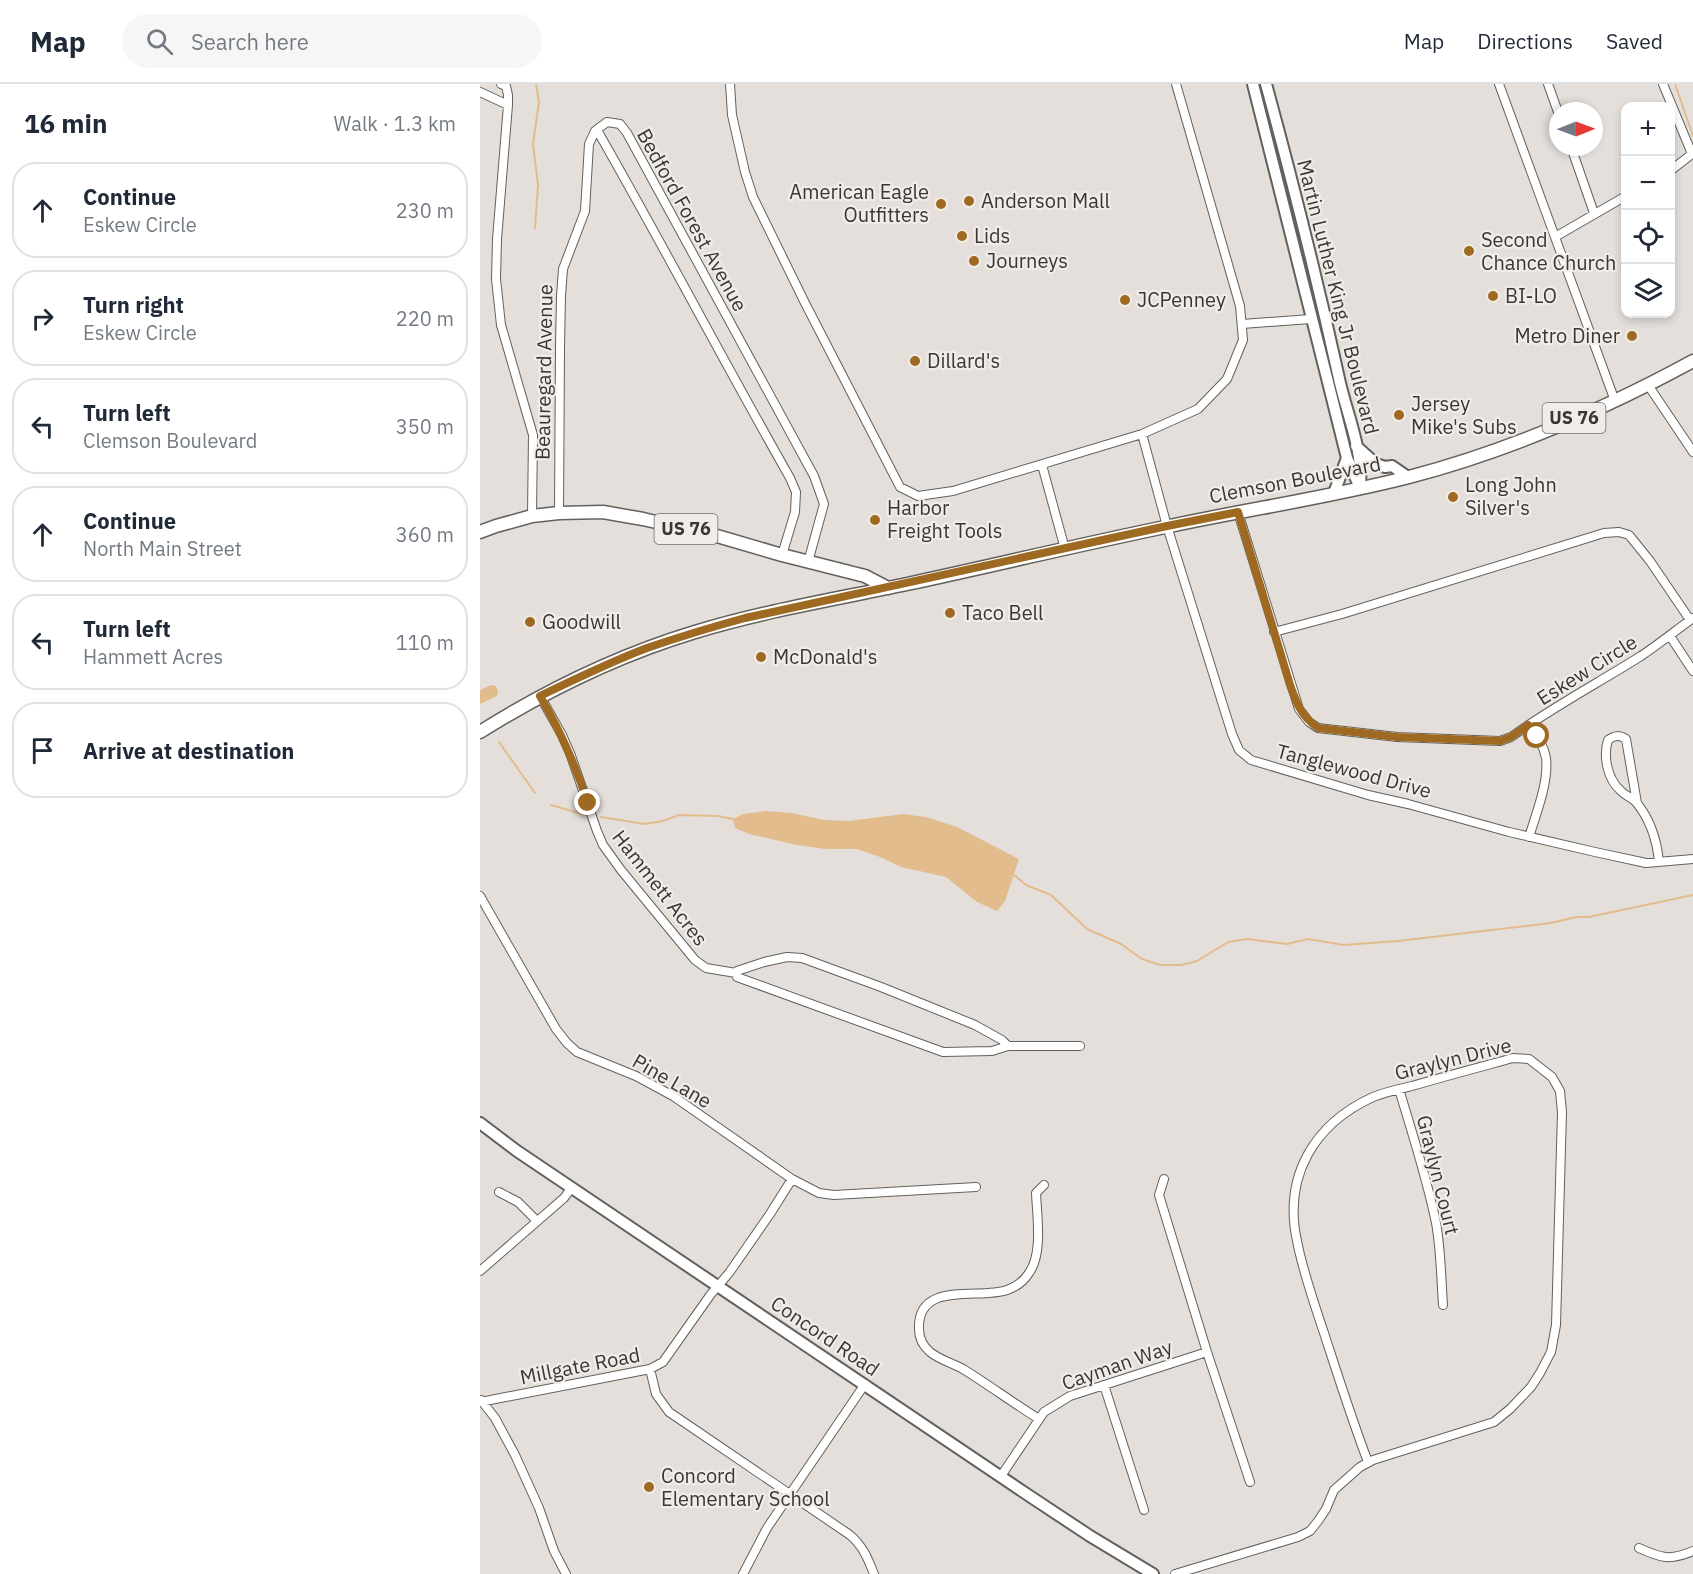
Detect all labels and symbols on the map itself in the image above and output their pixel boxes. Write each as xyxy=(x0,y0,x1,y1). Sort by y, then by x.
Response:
north arrow xyxy=(1549,102,1603,156)
street label: Bedford Forest Avenue xyxy=(631,124,754,316)
street label: Martin Luther King Jr Boulevard xyxy=(1291,156,1386,437)
place label: American Eagle Outfitters xyxy=(789,178,929,228)
place label: Anderson Mall xyxy=(981,187,1110,214)
marker: Anderson Mall xyxy=(962,194,976,208)
marker: American Eagle Outfitters xyxy=(934,197,948,211)
place label: Lids xyxy=(974,222,1010,249)
place label: Second Chance Church xyxy=(1481,226,1616,276)
marker: Lids xyxy=(955,229,969,243)
marker: Second Chance Church xyxy=(1462,244,1476,258)
place label: Journeys xyxy=(986,247,1068,274)
marker: Journeys xyxy=(967,254,981,268)
place label: BI-LO xyxy=(1505,282,1557,309)
street label: Beauregard Avenue xyxy=(528,284,559,460)
place label: JCPenney xyxy=(1137,286,1226,313)
marker: BI-LO xyxy=(1486,289,1500,303)
marker: JCPenney xyxy=(1118,293,1132,307)
place label: Metro Diner xyxy=(1515,322,1620,349)
marker: Metro Diner xyxy=(1625,329,1639,343)
place label: Dillard's xyxy=(927,347,1000,374)
marker: Dillard's xyxy=(908,354,922,368)
place label: Jersey Mike's Subs xyxy=(1411,390,1517,440)
road number: US 76 xyxy=(1542,403,1606,433)
marker: Jersey Mike's Subs xyxy=(1392,408,1406,422)
street label: Clemson Boulevard xyxy=(1207,450,1383,509)
place label: Long John Silver's xyxy=(1465,471,1557,521)
marker: Long John Silver's xyxy=(1446,490,1460,504)
place label: Harbor Freight Tools xyxy=(887,494,1002,544)
marker: Harbor Freight Tools xyxy=(868,513,882,527)
road number: US 76 xyxy=(654,514,718,544)
place label: Taco Bell xyxy=(962,599,1043,626)
marker: Taco Bell xyxy=(943,606,957,620)
place label: Goodwill xyxy=(542,608,621,635)
marker: Goodwill xyxy=(523,615,537,629)
street label: Eskew Circle xyxy=(1531,628,1642,711)
place label: McDonald's xyxy=(773,643,878,670)
marker: McDonald's xyxy=(754,650,768,664)
route start xyxy=(1523,722,1549,748)
street label: Tanglewood Drive xyxy=(1274,737,1435,804)
route end xyxy=(574,789,600,815)
street label: Hammett Acres xyxy=(607,824,714,951)
street label: Graylyn Drive xyxy=(1392,1031,1514,1086)
street label: Pine Lane xyxy=(628,1047,717,1114)
street label: Graylyn Court xyxy=(1411,1112,1466,1238)
street label: Concord Road xyxy=(766,1289,885,1382)
street label: Cayman Way xyxy=(1058,1333,1176,1396)
street label: Millgate Road xyxy=(518,1341,642,1390)
place label: Concord Elementary School xyxy=(661,1462,830,1512)
marker: Concord Elementary School xyxy=(642,1480,656,1494)

